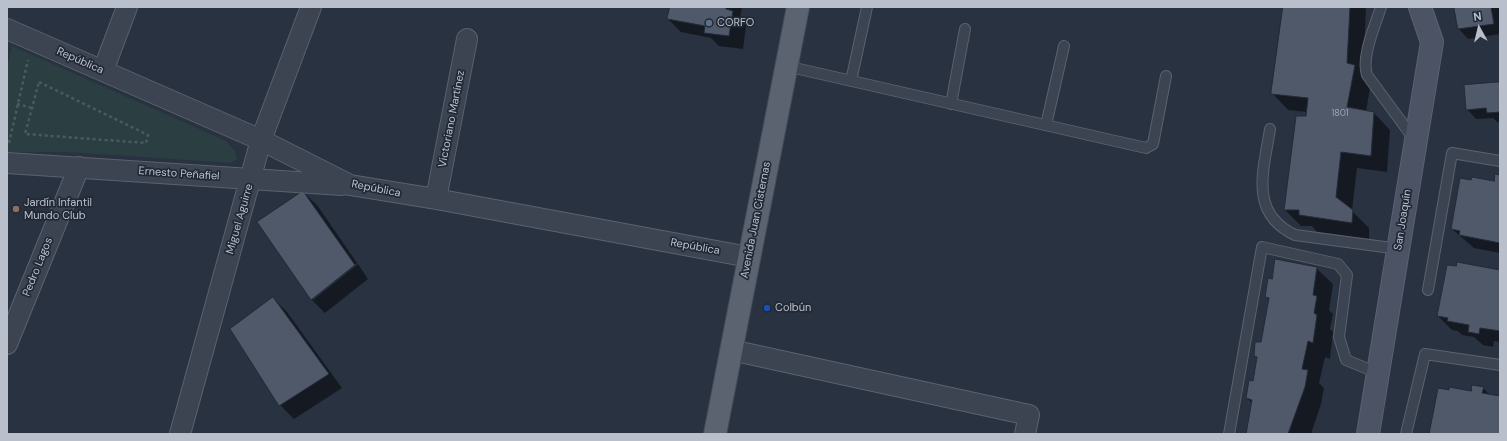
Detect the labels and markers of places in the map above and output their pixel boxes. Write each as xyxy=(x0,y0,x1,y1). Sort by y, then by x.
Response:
place label: CORFO xyxy=(717,16,754,30)
marker: CORFO xyxy=(704,18,714,28)
place label: Jardín Infantil Mundo Club xyxy=(24,196,92,222)
marker: Jardín Infantil Mundo Club xyxy=(11,204,21,214)
place label: Colbún xyxy=(775,301,811,315)
marker: Colbún xyxy=(762,303,772,313)

